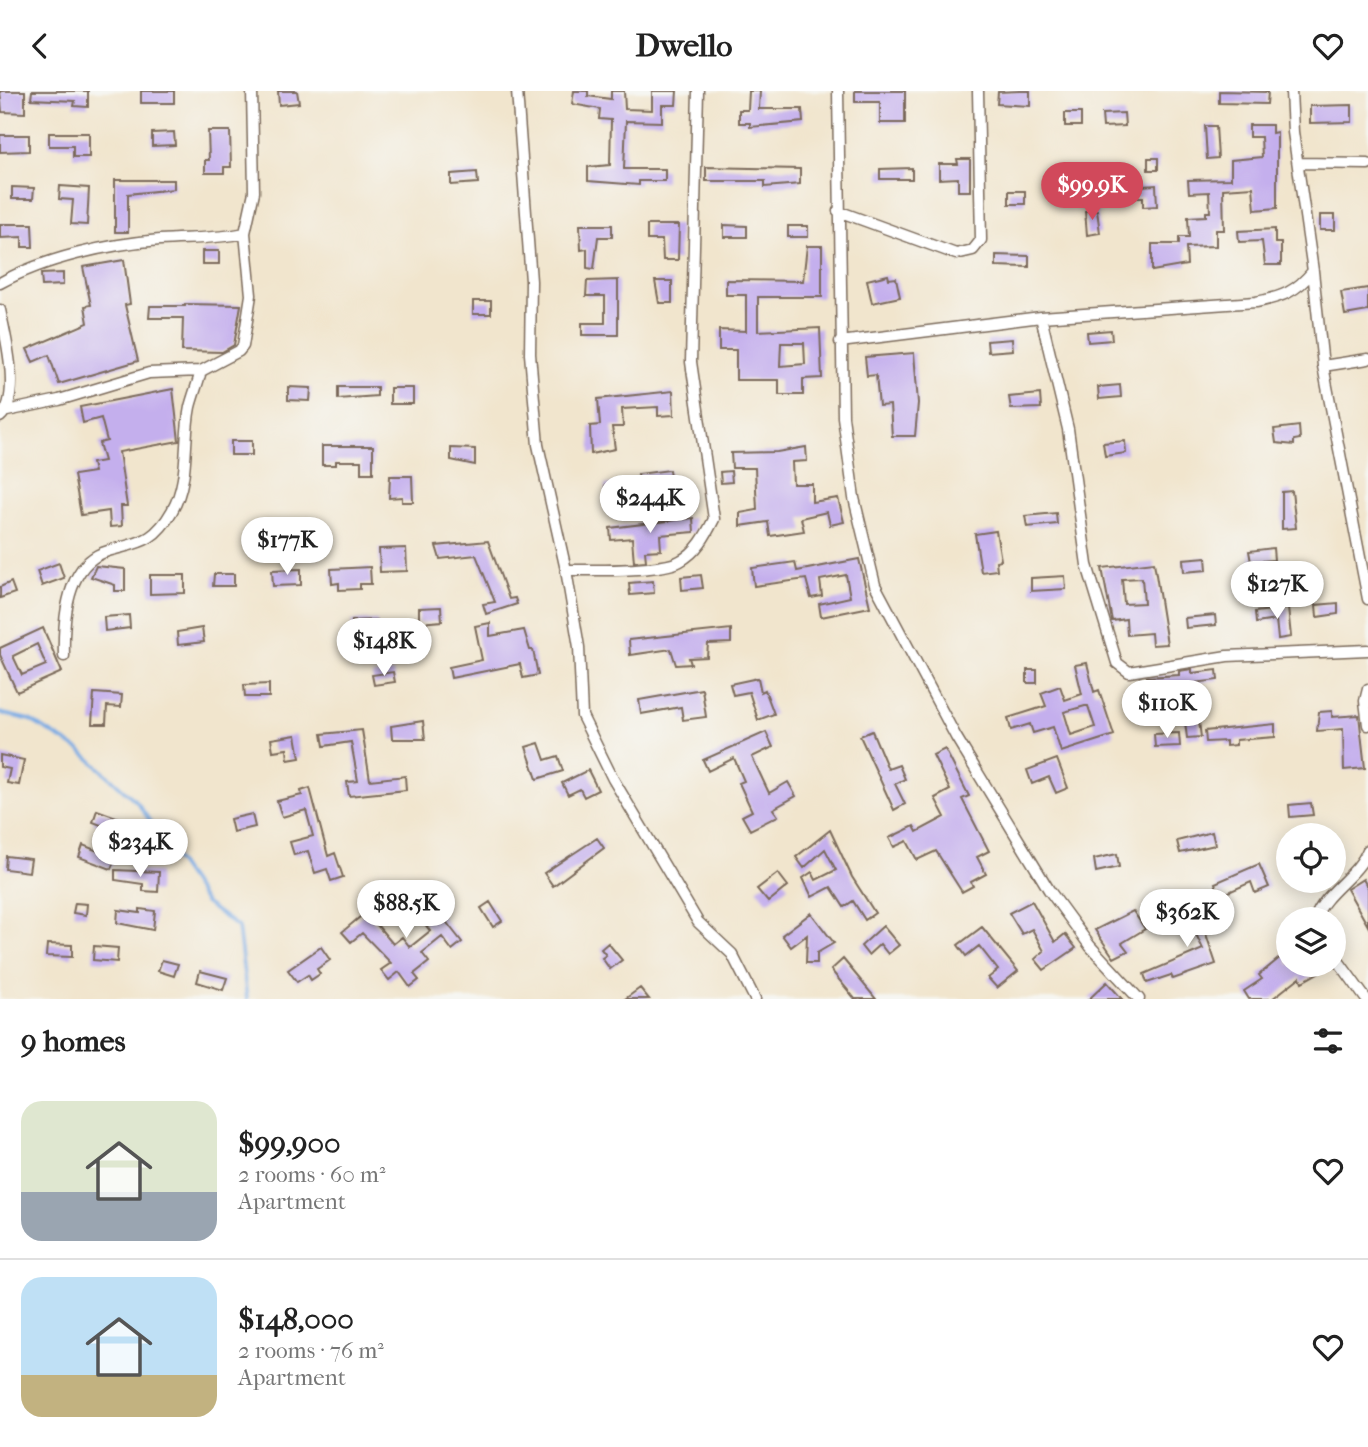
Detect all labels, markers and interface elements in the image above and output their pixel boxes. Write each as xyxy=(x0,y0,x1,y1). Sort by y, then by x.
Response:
icon: back xyxy=(21,27,59,65)
text: Dwello xyxy=(635,27,733,64)
icon: heart xyxy=(1309,27,1347,65)
pin: $99.9K xyxy=(1035,163,1149,222)
text: $99.9K xyxy=(1057,171,1127,198)
pin: $244K xyxy=(601,475,699,535)
text: $244K xyxy=(616,484,684,511)
pin: $177K xyxy=(238,517,336,577)
text: $177K xyxy=(257,526,317,553)
pin: $127K xyxy=(1228,561,1326,621)
text: $127K xyxy=(1247,570,1307,597)
pin: $148K xyxy=(335,619,433,678)
text: $148K xyxy=(353,627,415,654)
pin: $110K xyxy=(1118,681,1216,740)
text: $110K xyxy=(1138,689,1196,716)
pin: $234K xyxy=(91,819,189,879)
map controls xyxy=(1276,823,1346,977)
button: locate xyxy=(1276,823,1346,893)
text: $234K xyxy=(108,828,172,855)
pin: $88.5K xyxy=(349,881,463,940)
text: $88.5K xyxy=(373,889,439,916)
pin: $362K xyxy=(1138,889,1236,949)
text: $362K xyxy=(1155,898,1219,925)
button: layers xyxy=(1276,907,1346,977)
icon: filters xyxy=(1309,1022,1347,1060)
text: 9 homes xyxy=(21,1024,126,1059)
text: $99,900 xyxy=(238,1126,340,1161)
icon: home xyxy=(77,1129,161,1213)
icon: heart xyxy=(1309,1152,1347,1190)
text: 2 rooms · 60 m² xyxy=(238,1161,385,1188)
text: Apartment xyxy=(238,1188,346,1215)
text: $148,000 xyxy=(238,1302,354,1337)
icon: home xyxy=(77,1305,161,1389)
icon: heart xyxy=(1309,1328,1347,1366)
text: 2 rooms · 76 m² xyxy=(238,1337,384,1364)
text: Apartment xyxy=(238,1364,346,1391)

